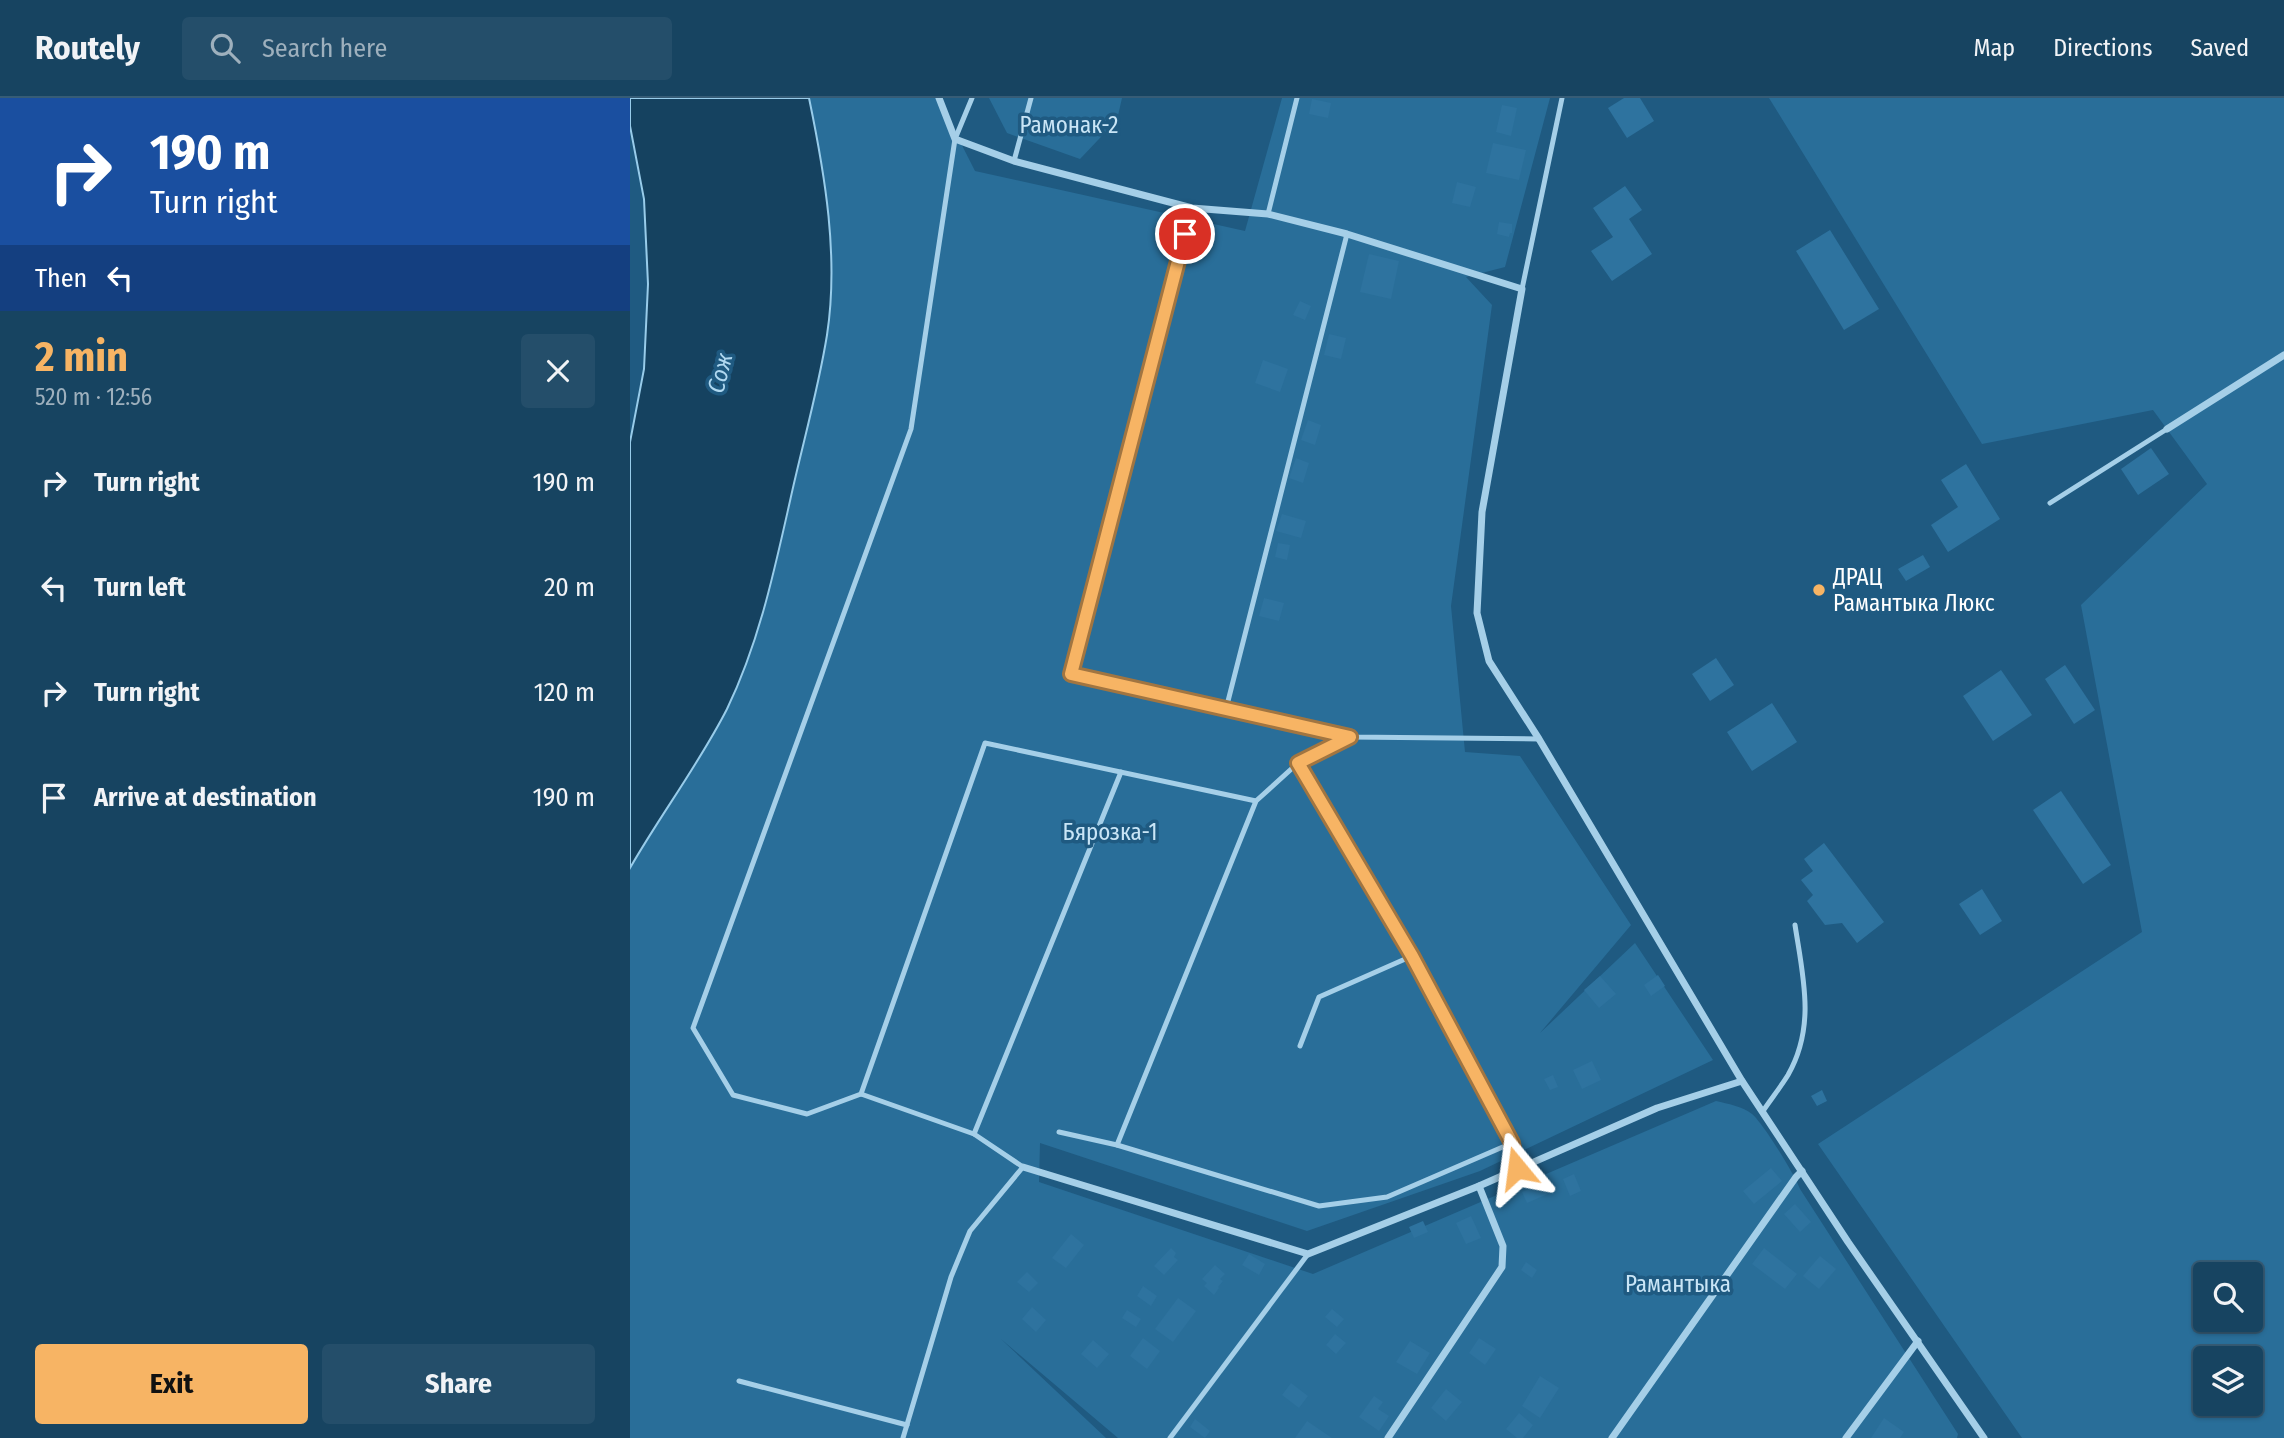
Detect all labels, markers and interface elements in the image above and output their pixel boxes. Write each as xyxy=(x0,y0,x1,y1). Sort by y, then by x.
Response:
search box xyxy=(182,17,672,80)
text: Routely xyxy=(35,28,140,68)
icon: search xyxy=(206,29,244,67)
text: Search here xyxy=(262,33,387,64)
text: Map xyxy=(1974,34,2015,62)
text: Directions xyxy=(2053,34,2152,62)
text: Saved xyxy=(2190,34,2249,62)
park label: Рамонак-2 xyxy=(1020,111,1118,139)
text: 190 m xyxy=(150,123,270,182)
icon: right xyxy=(35,126,126,217)
text: Turn right xyxy=(150,183,277,221)
pin xyxy=(1155,204,1215,264)
icon: arrive xyxy=(1166,215,1204,253)
icon: left xyxy=(101,259,139,297)
text: Then xyxy=(35,263,87,294)
text: 2 min xyxy=(35,332,128,382)
button: close xyxy=(521,334,595,408)
water label: Сож xyxy=(702,349,739,396)
text: 520 m · 12:56 xyxy=(35,383,152,411)
icon: right xyxy=(35,464,73,502)
text: Turn right xyxy=(94,467,200,498)
text: 190 m xyxy=(533,467,595,498)
place label: ДРАЦ Рамантыка Люкс xyxy=(1832,563,1995,617)
icon: left xyxy=(35,569,73,607)
text: Turn left xyxy=(94,572,186,603)
text: 20 m xyxy=(544,572,595,603)
marker: ДРАЦ Рамантыка Люкс xyxy=(1811,582,1827,598)
icon: right xyxy=(35,674,73,712)
text: Turn right xyxy=(94,677,200,708)
text: 120 m xyxy=(534,677,595,708)
icon: arrive xyxy=(35,779,73,817)
text: Arrive at destination xyxy=(94,782,317,813)
text: 190 m xyxy=(533,782,595,813)
park label: Бярозка-1 xyxy=(1063,818,1157,846)
position arrow xyxy=(1480,1131,1554,1205)
map controls xyxy=(2193,1262,2263,1416)
button: search xyxy=(2193,1262,2263,1332)
park label: Рамантыка xyxy=(1625,1270,1731,1298)
button: Exit xyxy=(35,1344,308,1424)
button: Share xyxy=(322,1344,595,1424)
button: layers xyxy=(2193,1346,2263,1416)

